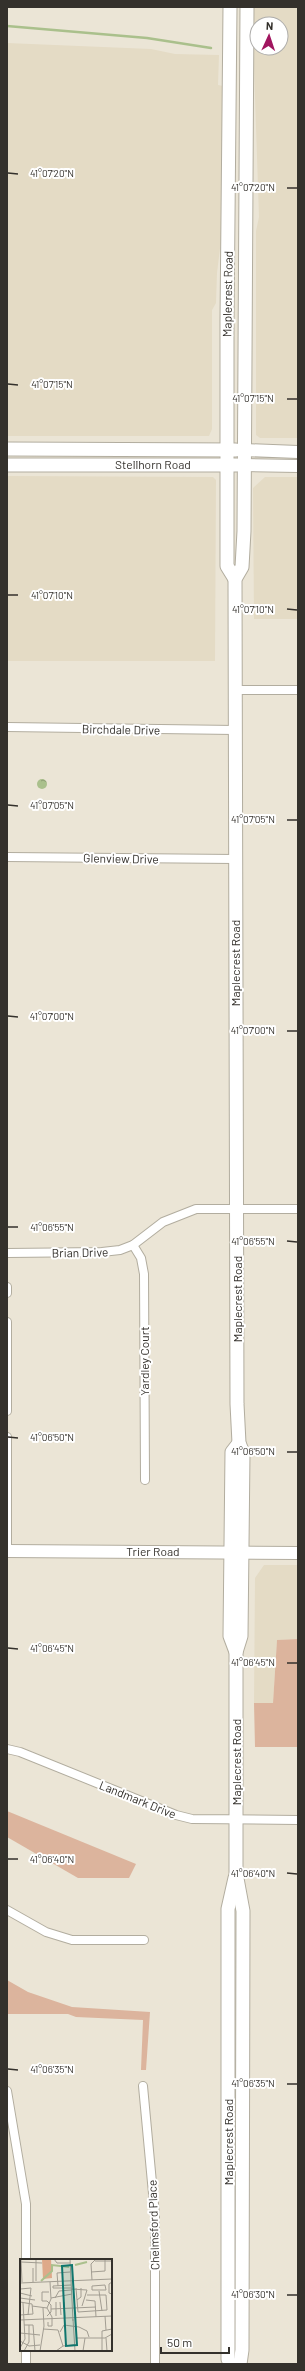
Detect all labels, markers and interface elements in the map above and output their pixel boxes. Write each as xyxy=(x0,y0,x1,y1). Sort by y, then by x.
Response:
north arrow xyxy=(249,16,289,56)
text: N xyxy=(266,19,274,32)
text: 41°07'20"N xyxy=(30,167,74,179)
text: 41°07'20"N xyxy=(231,181,275,193)
street label: Maplecrest Road xyxy=(219,251,235,337)
text: 41°07'15"N xyxy=(31,378,73,390)
text: 41°07'15"N xyxy=(232,392,274,404)
street label: Stellhorn Road xyxy=(115,457,191,471)
text: 41°07'10"N xyxy=(31,589,73,601)
text: 41°07'10"N xyxy=(232,603,274,615)
street label: Birchdale Drive xyxy=(82,721,160,737)
text: 41°07'05"N xyxy=(30,799,74,811)
text: 41°07'05"N xyxy=(231,813,275,825)
street label: Glenview Drive xyxy=(83,850,159,866)
street label: Maplecrest Road xyxy=(228,920,242,1006)
text: 41°07'00"N xyxy=(30,1010,74,1022)
text: 41°07'00"N xyxy=(231,1024,275,1036)
text: 41°06'55"N xyxy=(30,1221,74,1233)
text: 41°06'55"N xyxy=(231,1235,275,1247)
street label: Brian Drive xyxy=(52,1245,108,1259)
street label: Maplecrest Road xyxy=(230,1256,244,1342)
street label: Yardley Court xyxy=(137,1326,151,1396)
text: 41°06'50"N xyxy=(30,1431,74,1443)
text: 41°06'50"N xyxy=(231,1445,275,1457)
street label: Trier Road xyxy=(126,1544,180,1558)
text: 41°06'45"N xyxy=(30,1642,74,1654)
text: 41°06'45"N xyxy=(231,1656,275,1668)
street label: Maplecrest Road xyxy=(229,1719,243,1805)
street label: Landmark Drive xyxy=(98,1777,178,1821)
text: 41°06'40"N xyxy=(30,1853,74,1865)
text: 41°06'40"N xyxy=(231,1867,275,1879)
text: 41°06'35"N xyxy=(30,2063,74,2075)
text: 41°06'35"N xyxy=(231,2077,275,2089)
street label: Maplecrest Road xyxy=(221,2099,235,2185)
street label: Chelmsford Place xyxy=(144,2179,162,2271)
inset map xyxy=(20,2259,112,2351)
text: 41°06'30"N xyxy=(231,2288,275,2300)
scale bar xyxy=(161,2329,229,2355)
text: 50 m xyxy=(167,2335,192,2349)

